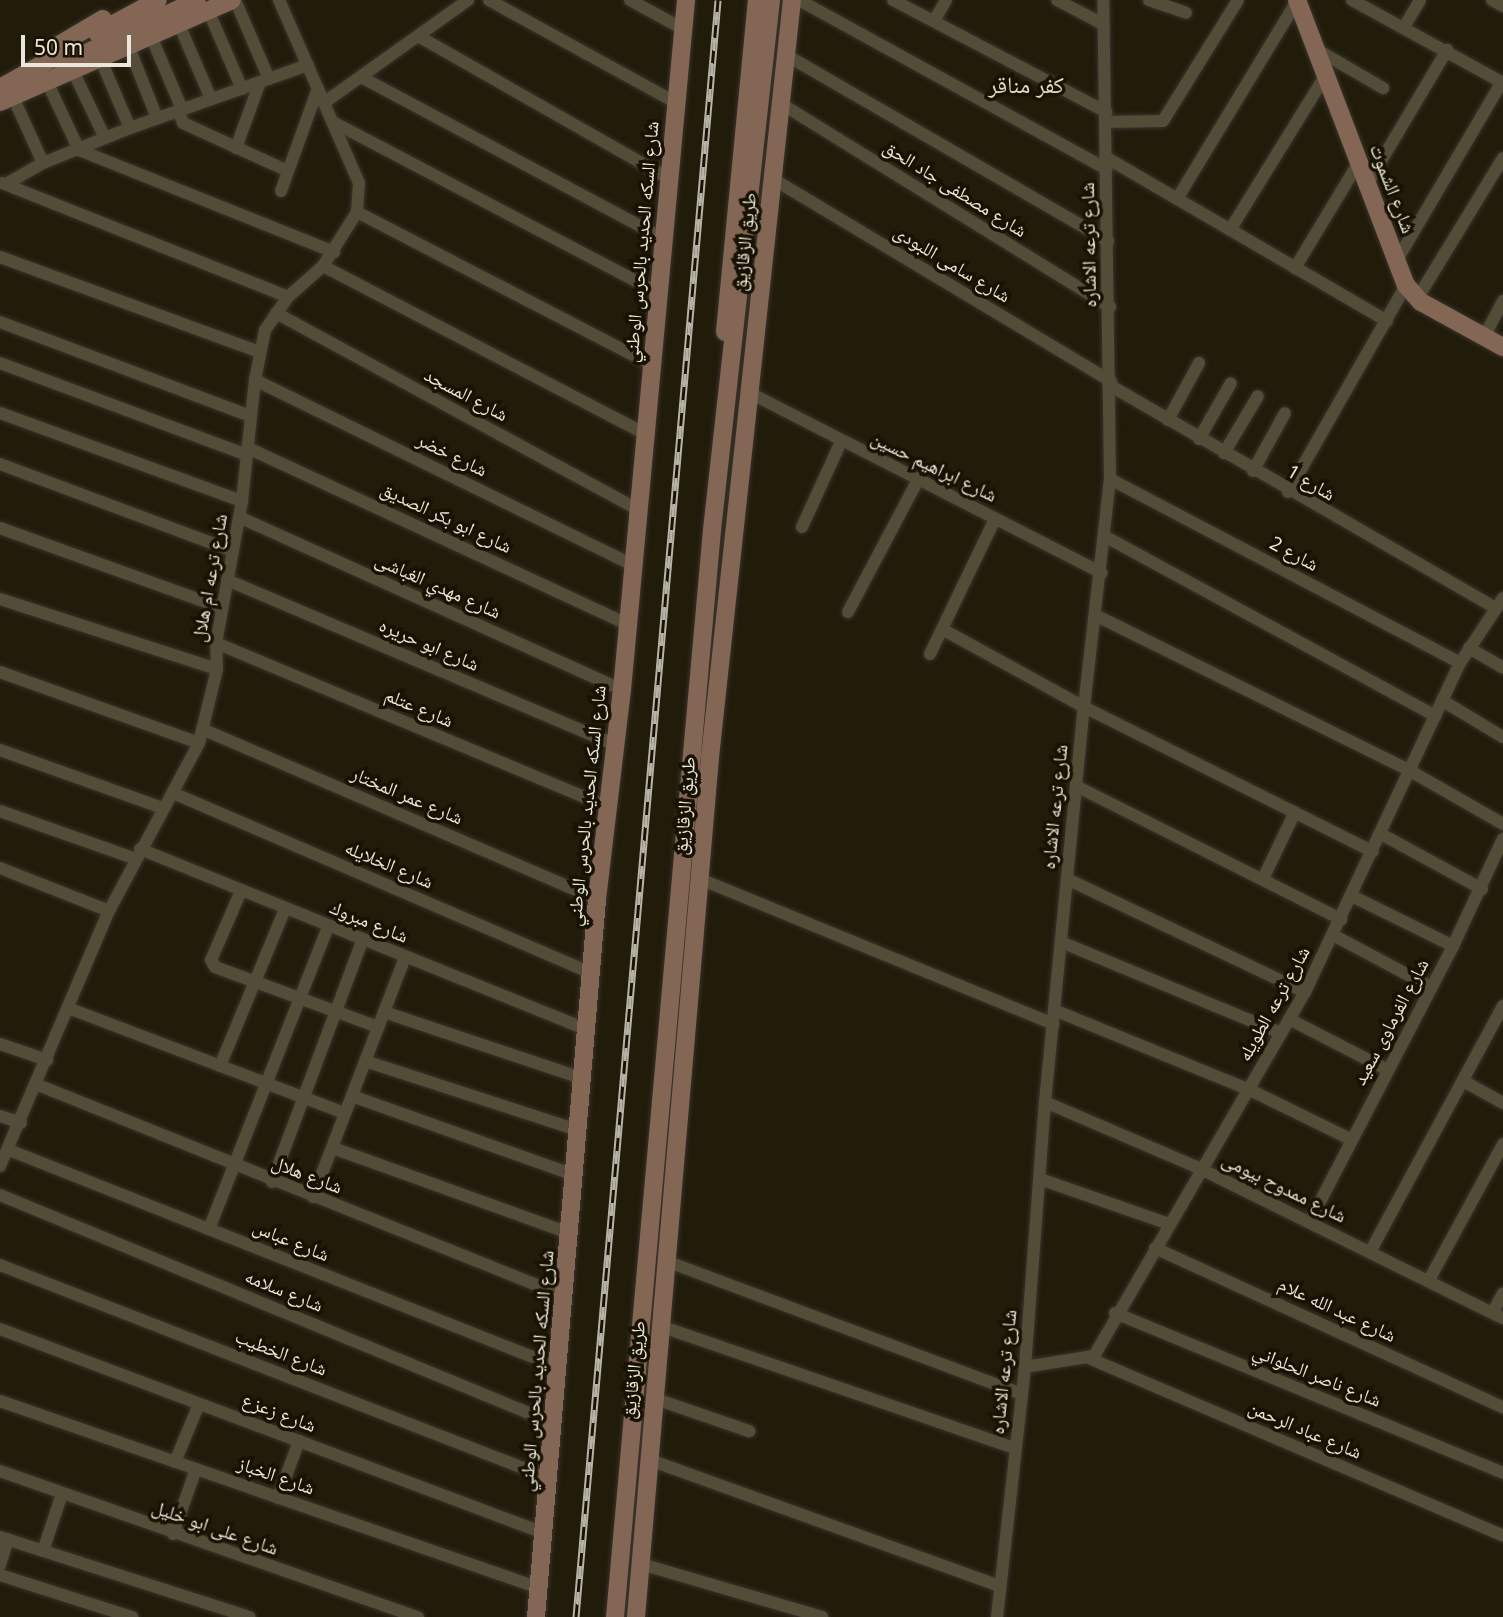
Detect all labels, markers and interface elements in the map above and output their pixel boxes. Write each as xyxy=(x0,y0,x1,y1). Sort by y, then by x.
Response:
scale bar xyxy=(24,21,135,65)
text: 50 m xyxy=(34,33,83,61)
district label: كفر مناقر xyxy=(988,70,1064,98)
street label: شارع السكه الحديد بالحرس الوطني xyxy=(620,120,664,364)
street label: شارع مصطفى جاد الحق xyxy=(879,136,1031,242)
street label: شارع الشموت xyxy=(1365,141,1419,237)
street label: شارع ترعه الاشاره xyxy=(1077,182,1101,308)
street label: طريق الزقازيق xyxy=(728,192,762,292)
street label: شارع سامى اللبودى xyxy=(889,220,1015,308)
street label: شارع المسجد xyxy=(420,363,512,427)
street label: شارع ابراهيم حسين xyxy=(867,427,1001,507)
street label: شارع خضر xyxy=(413,428,491,482)
street label: شارع 1 xyxy=(1283,460,1339,506)
street label: شارع ابو بكر الصديق xyxy=(377,478,515,558)
street label: شارع ترعه ام هلال xyxy=(188,512,232,644)
street label: شارع 2 xyxy=(1266,532,1322,576)
street label: شارع مهدي الغباشى xyxy=(372,548,504,624)
street label: شارع ابو حريره xyxy=(376,614,482,676)
street label: شارع عتلم xyxy=(381,683,457,733)
street label: شارع السكه الحديد بالحرس الوطني xyxy=(563,684,611,928)
street label: شارع ترعه الاشاره xyxy=(1037,744,1073,870)
street label: طريق الزقازيق xyxy=(669,756,701,856)
street label: شارع عمر المختار xyxy=(348,762,466,830)
street label: شارع الخلايله xyxy=(341,836,437,894)
street label: شارع مبروك xyxy=(327,896,411,948)
street label: شارع ترعه الطويله xyxy=(1233,943,1315,1065)
street label: شارع الفرماوى سعيد xyxy=(1348,955,1434,1089)
street label: شارع ممدوح بيومى xyxy=(1218,1148,1350,1228)
street label: شارع هلال xyxy=(269,1151,345,1199)
street label: شارع عباس xyxy=(250,1215,332,1267)
street label: شارع السكه الحديد بالحرس الوطني xyxy=(515,1249,559,1493)
street label: شارع سلامه xyxy=(242,1265,326,1317)
street label: شارع عبد الله علام xyxy=(1274,1273,1400,1347)
street label: شارع ترعه الاشاره xyxy=(986,1309,1022,1435)
street label: طريق الزقازيق xyxy=(617,1320,651,1420)
street label: شارع الخطيب xyxy=(232,1325,330,1381)
street label: شارع ناصر الحلواني xyxy=(1250,1340,1384,1412)
street label: شارع زعزع xyxy=(239,1389,319,1437)
street label: شارع عباد الرحمن xyxy=(1245,1396,1365,1464)
street label: شارع الخباز xyxy=(234,1452,318,1500)
street label: شارع على ابو خليل xyxy=(149,1496,281,1560)

